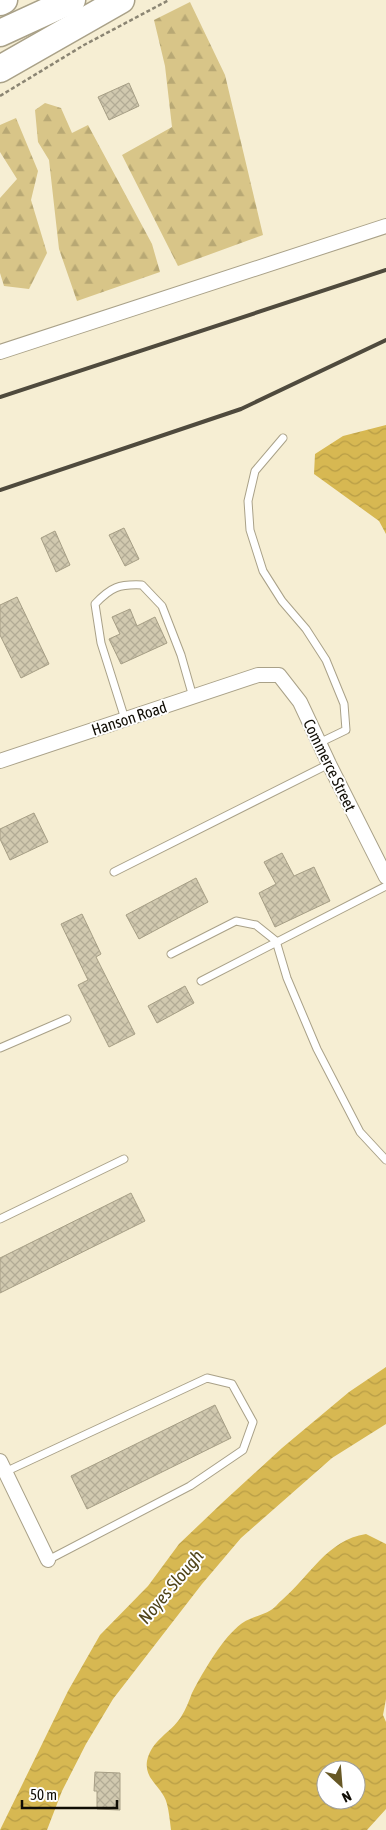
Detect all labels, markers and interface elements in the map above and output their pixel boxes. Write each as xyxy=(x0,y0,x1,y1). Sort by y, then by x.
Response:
street label: Hanson Road xyxy=(89,697,169,739)
street label: Commerce Street xyxy=(300,716,360,814)
water label: Noyes Slough xyxy=(134,1545,208,1628)
north arrow xyxy=(316,1760,366,1810)
scale bar xyxy=(22,1778,118,1810)
text: 50 m xyxy=(30,1786,57,1803)
text: N xyxy=(339,1788,354,1806)

